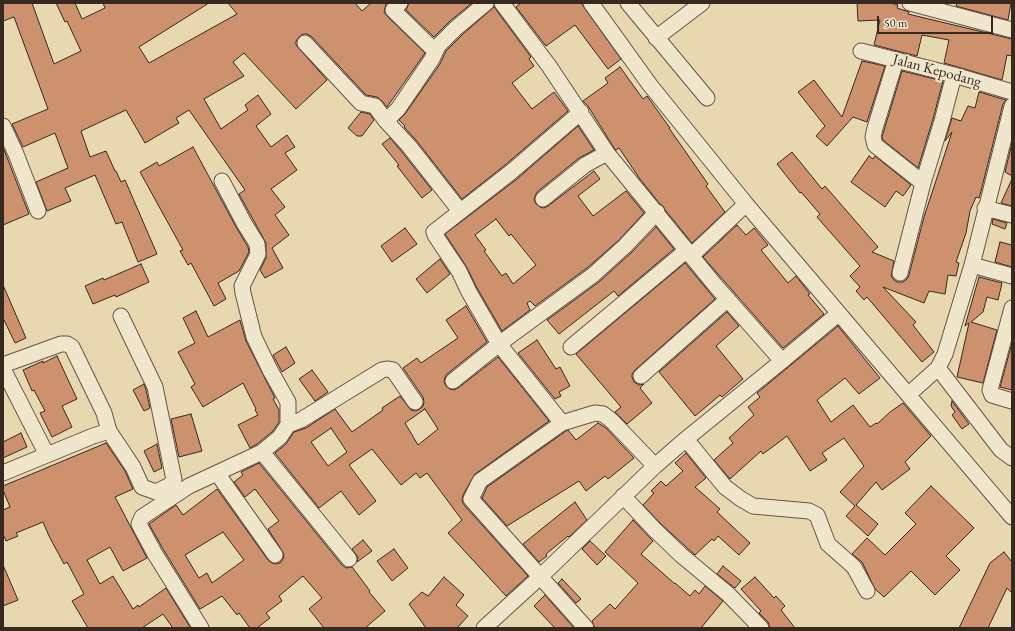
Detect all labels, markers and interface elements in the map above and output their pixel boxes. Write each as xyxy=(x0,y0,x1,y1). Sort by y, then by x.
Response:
scale bar xyxy=(879,8,995,34)
text: 50 m xyxy=(884,15,907,31)
street label: Jalan Kepodang xyxy=(891,51,983,91)

